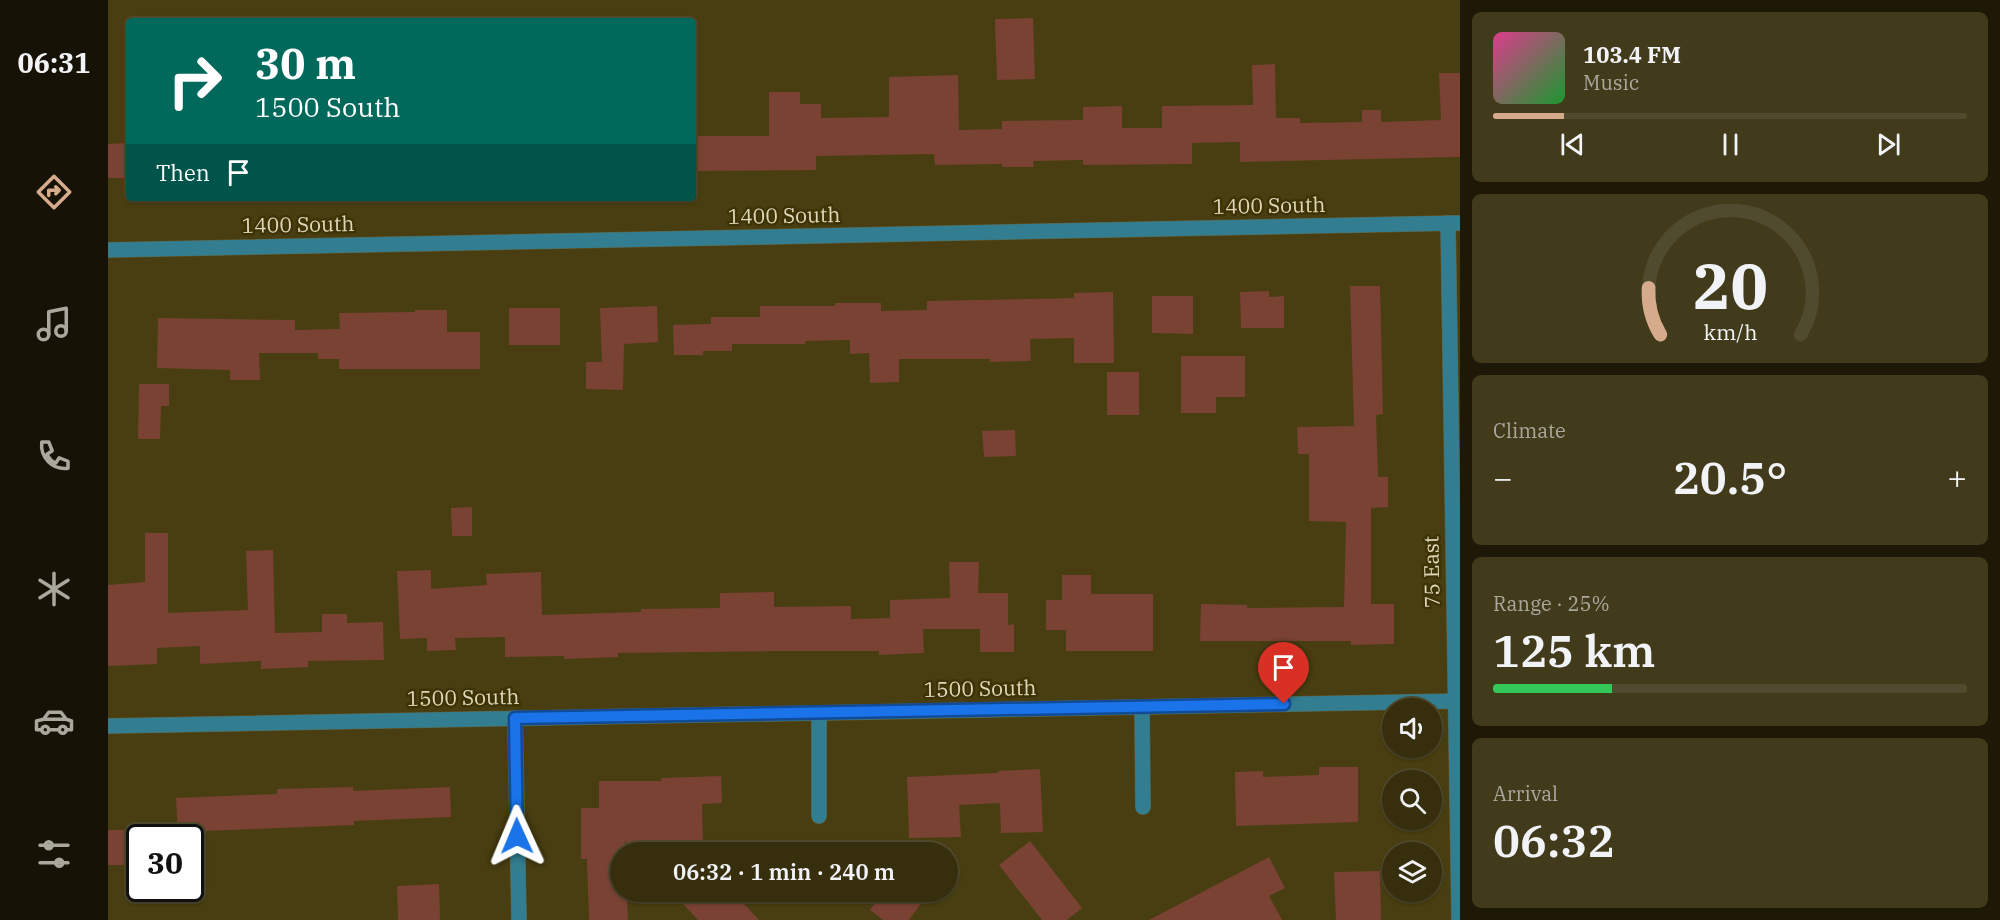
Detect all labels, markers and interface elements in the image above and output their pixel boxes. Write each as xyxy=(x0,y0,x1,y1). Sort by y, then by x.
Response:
text: 30 m xyxy=(255,36,356,91)
text: 103.4 FM xyxy=(1583,40,1681,69)
icon: right xyxy=(156,42,234,120)
text: 06:31 xyxy=(18,45,90,80)
text: Music xyxy=(1583,69,1639,96)
text: 1500 South xyxy=(255,89,400,124)
icon: previous xyxy=(1556,128,1589,161)
icon: pause xyxy=(1714,128,1747,161)
icon: next xyxy=(1872,128,1905,161)
icon: arrive xyxy=(222,156,255,189)
text: Then xyxy=(156,158,210,187)
icon: directions xyxy=(33,171,75,213)
street label: 1400 South xyxy=(1212,190,1326,220)
street label: 1400 South xyxy=(727,200,841,230)
street label: 1400 South xyxy=(241,209,355,239)
text: 20 xyxy=(1693,246,1767,327)
icon: music xyxy=(33,303,75,345)
text: km/h xyxy=(1703,319,1757,347)
text: Climate xyxy=(1493,417,1566,444)
icon: phone xyxy=(33,435,75,477)
text: 20.5° xyxy=(1673,448,1787,506)
text: − xyxy=(1493,456,1513,499)
text: + xyxy=(1947,456,1967,499)
street label: 75 East xyxy=(1416,536,1446,609)
icon: climate xyxy=(33,568,75,610)
text: Range · 25% xyxy=(1493,590,1610,617)
text: 125 km xyxy=(1493,621,1655,679)
pin xyxy=(1258,642,1309,704)
icon: arrive xyxy=(1267,651,1300,684)
street label: 1500 South xyxy=(923,673,1037,703)
street label: 1500 South xyxy=(406,682,520,712)
map controls xyxy=(1382,698,1442,902)
button: sound xyxy=(1382,698,1442,758)
icon: car xyxy=(33,700,75,742)
button: search xyxy=(1382,770,1442,830)
text: Arrival xyxy=(1493,780,1558,807)
position arrow xyxy=(485,804,549,868)
text: 06:32 xyxy=(1493,811,1614,869)
speed limit sign: 30 xyxy=(126,824,204,902)
icon: filters xyxy=(33,833,75,875)
button: layers xyxy=(1382,842,1442,902)
text: 06:32 · 1 min · 240 m xyxy=(673,857,895,886)

